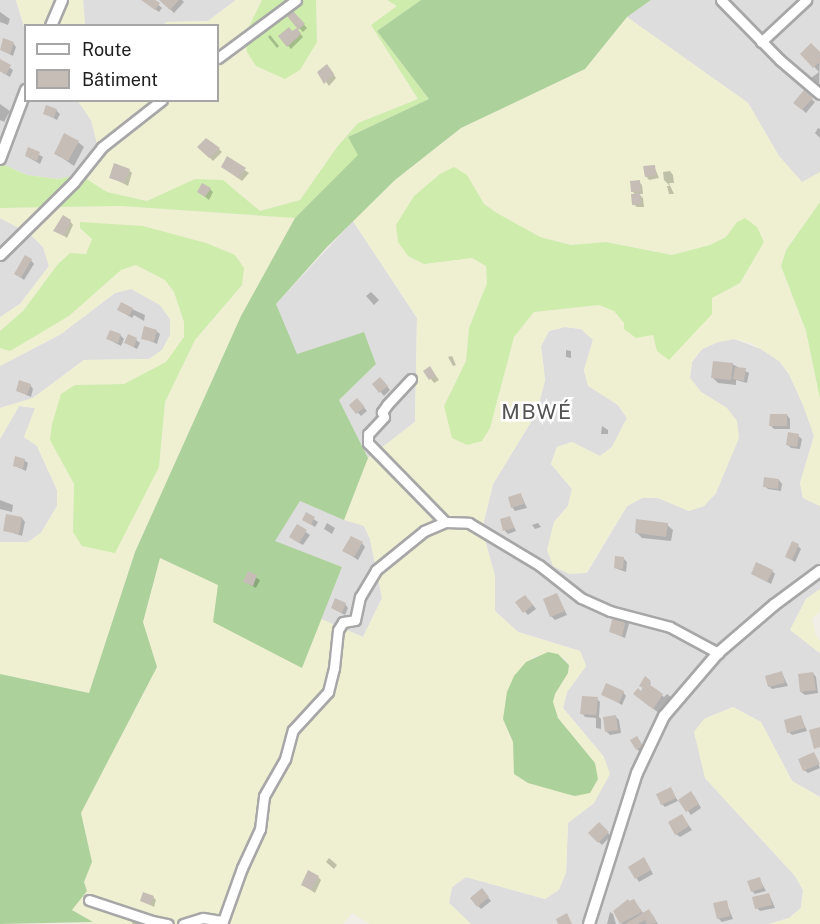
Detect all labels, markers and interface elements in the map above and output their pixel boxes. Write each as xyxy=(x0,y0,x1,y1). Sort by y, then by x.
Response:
legend xyxy=(24,24,219,102)
text: Route xyxy=(82,39,131,60)
text: Bâtiment xyxy=(82,69,158,90)
district label: MBWÉ xyxy=(501,399,573,425)

